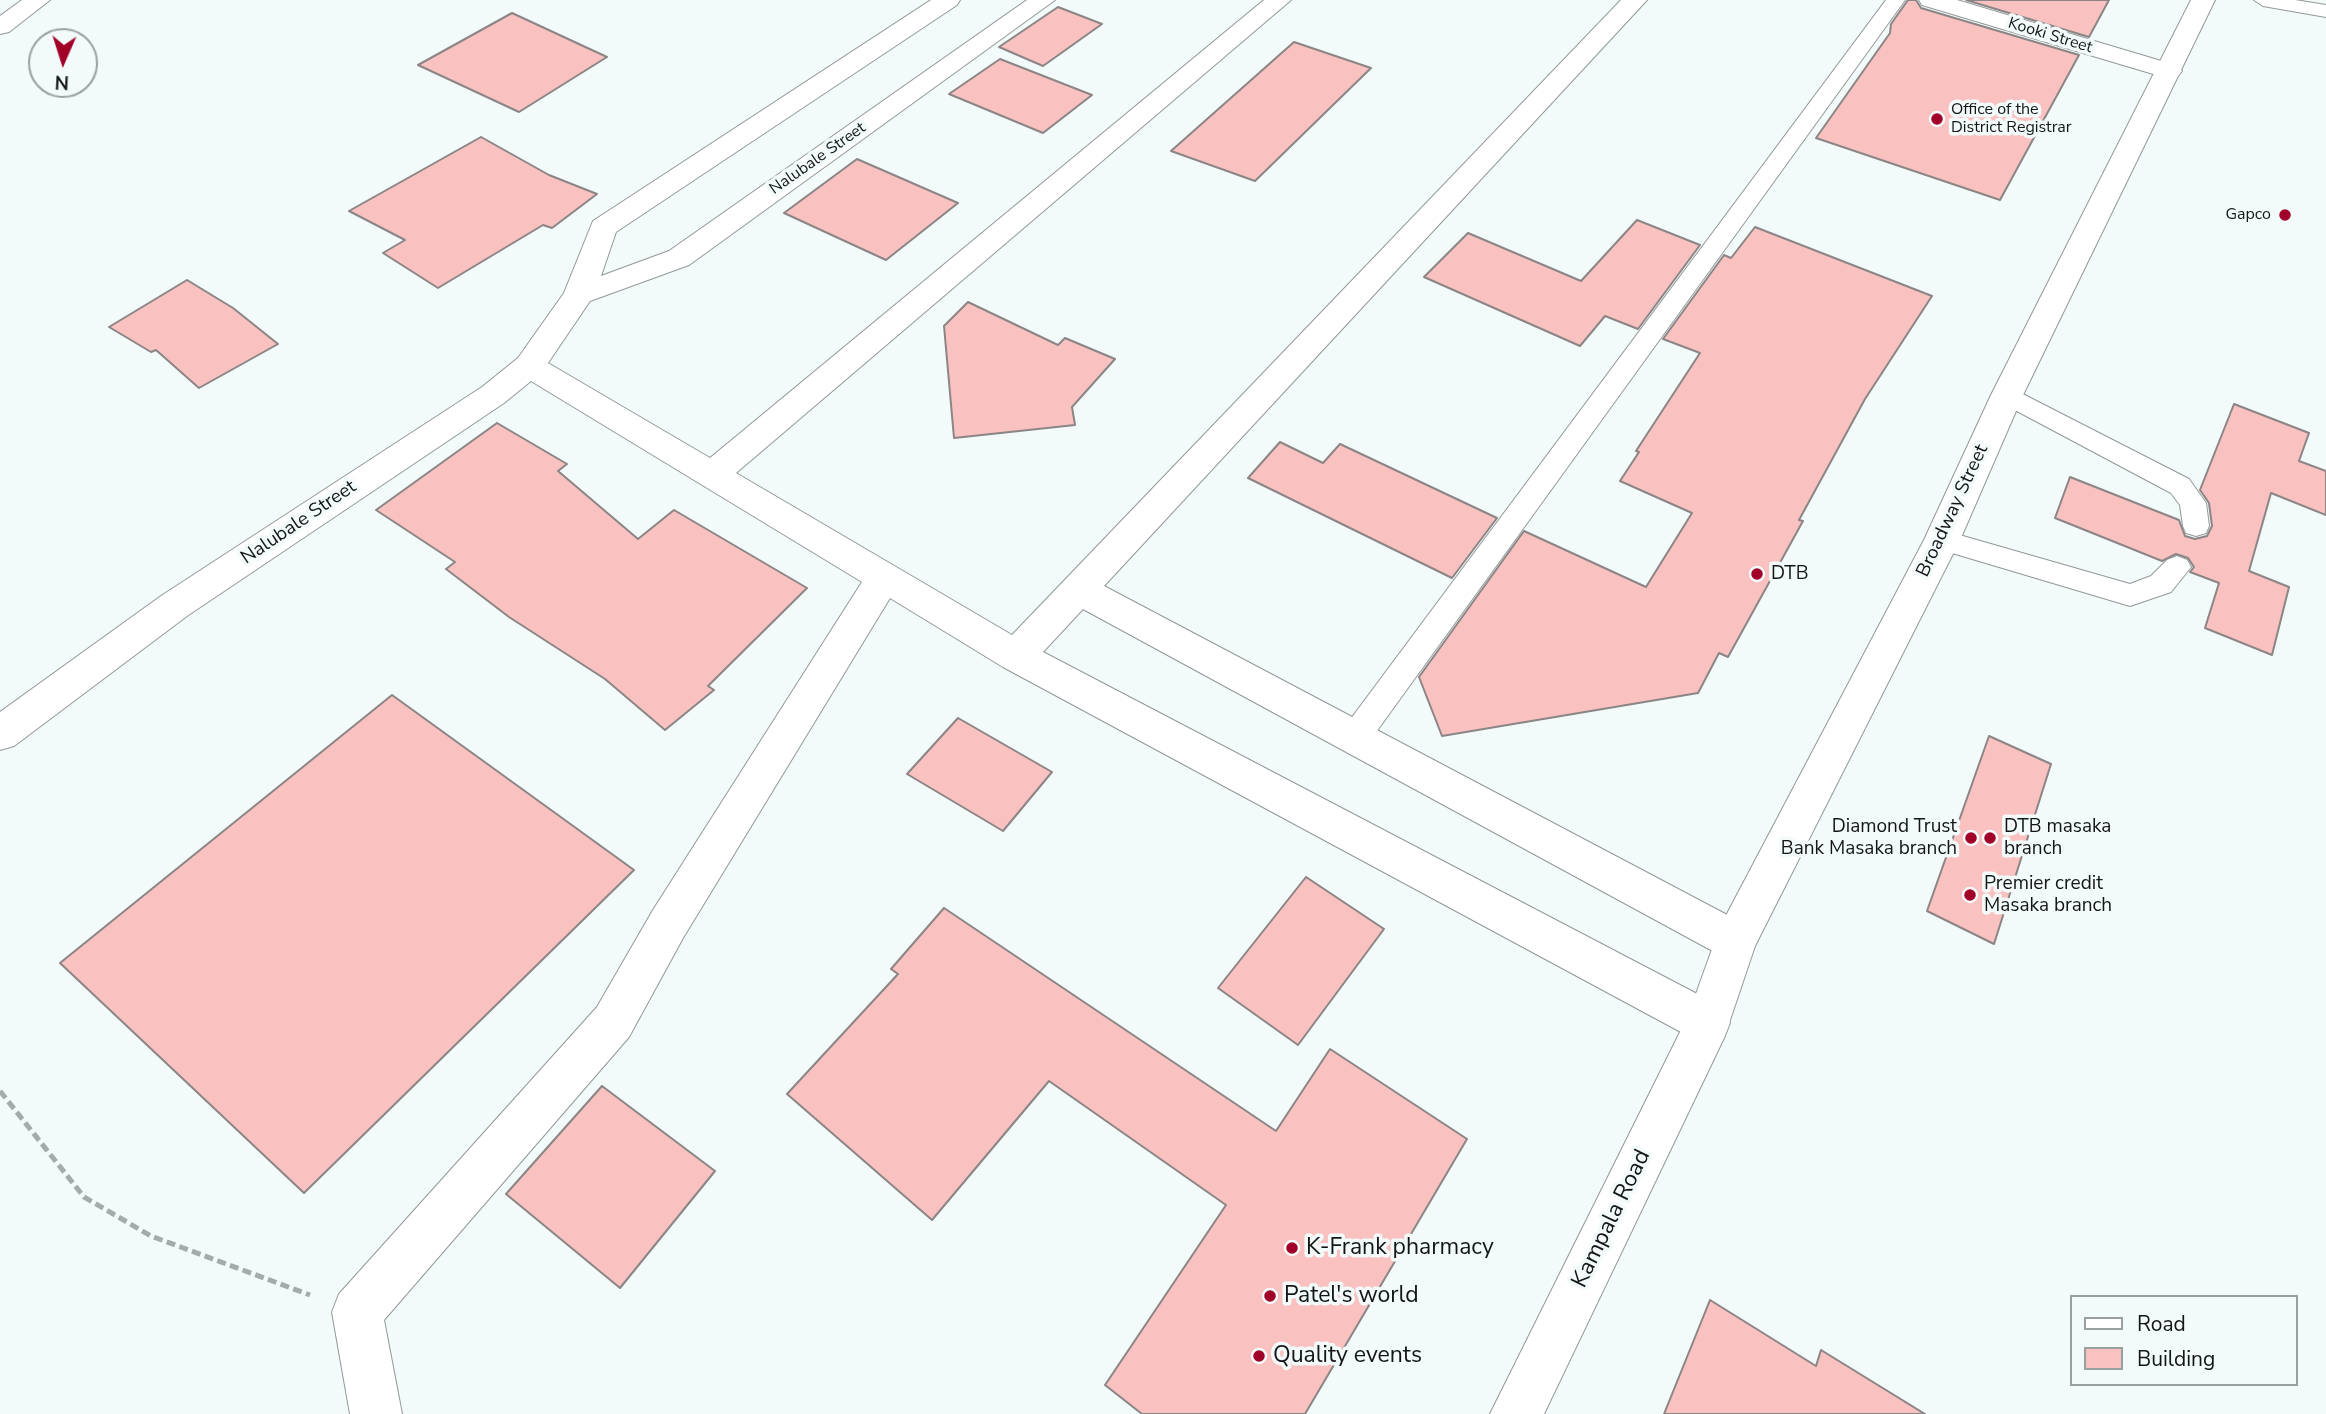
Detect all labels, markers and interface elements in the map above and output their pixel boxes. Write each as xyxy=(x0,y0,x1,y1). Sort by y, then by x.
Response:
street label: Kooki Street xyxy=(2006,14,2094,58)
north arrow xyxy=(28,28,98,98)
text: N xyxy=(54,69,70,95)
place label: Office of the District Registrar xyxy=(1951,100,2072,138)
marker: Office of the District Registrar xyxy=(1929,111,1945,127)
street label: Nalubale Street xyxy=(766,119,870,199)
place label: Gapco xyxy=(2225,205,2271,225)
marker: Gapco xyxy=(2277,207,2293,223)
street label: Broadway Street xyxy=(1912,441,1994,581)
street label: Nalubale Street xyxy=(237,476,361,570)
place label: DTB xyxy=(1771,563,1809,585)
marker: DTB xyxy=(1749,566,1765,582)
place label: Diamond Trust Bank Masaka branch xyxy=(1781,816,1957,860)
place label: DTB masaka branch xyxy=(2004,816,2111,860)
marker: Diamond Trust Bank Masaka branch xyxy=(1963,830,1979,846)
marker: DTB masaka branch xyxy=(1982,830,1998,846)
place label: Premier credit Masaka branch xyxy=(1984,873,2112,917)
marker: Premier credit Masaka branch xyxy=(1962,887,1978,903)
street label: Kampala Road xyxy=(1567,1145,1657,1293)
place label: K-Frank pharmacy xyxy=(1306,1234,1494,1262)
marker: K-Frank pharmacy xyxy=(1284,1240,1300,1256)
place label: Patel's world xyxy=(1284,1282,1419,1310)
marker: Patel's world xyxy=(1262,1288,1278,1304)
legend xyxy=(2070,1295,2298,1386)
text: Road xyxy=(2137,1310,2186,1338)
place label: Quality events xyxy=(1273,1342,1422,1370)
text: Building xyxy=(2137,1345,2215,1373)
marker: Quality events xyxy=(1251,1348,1267,1364)

